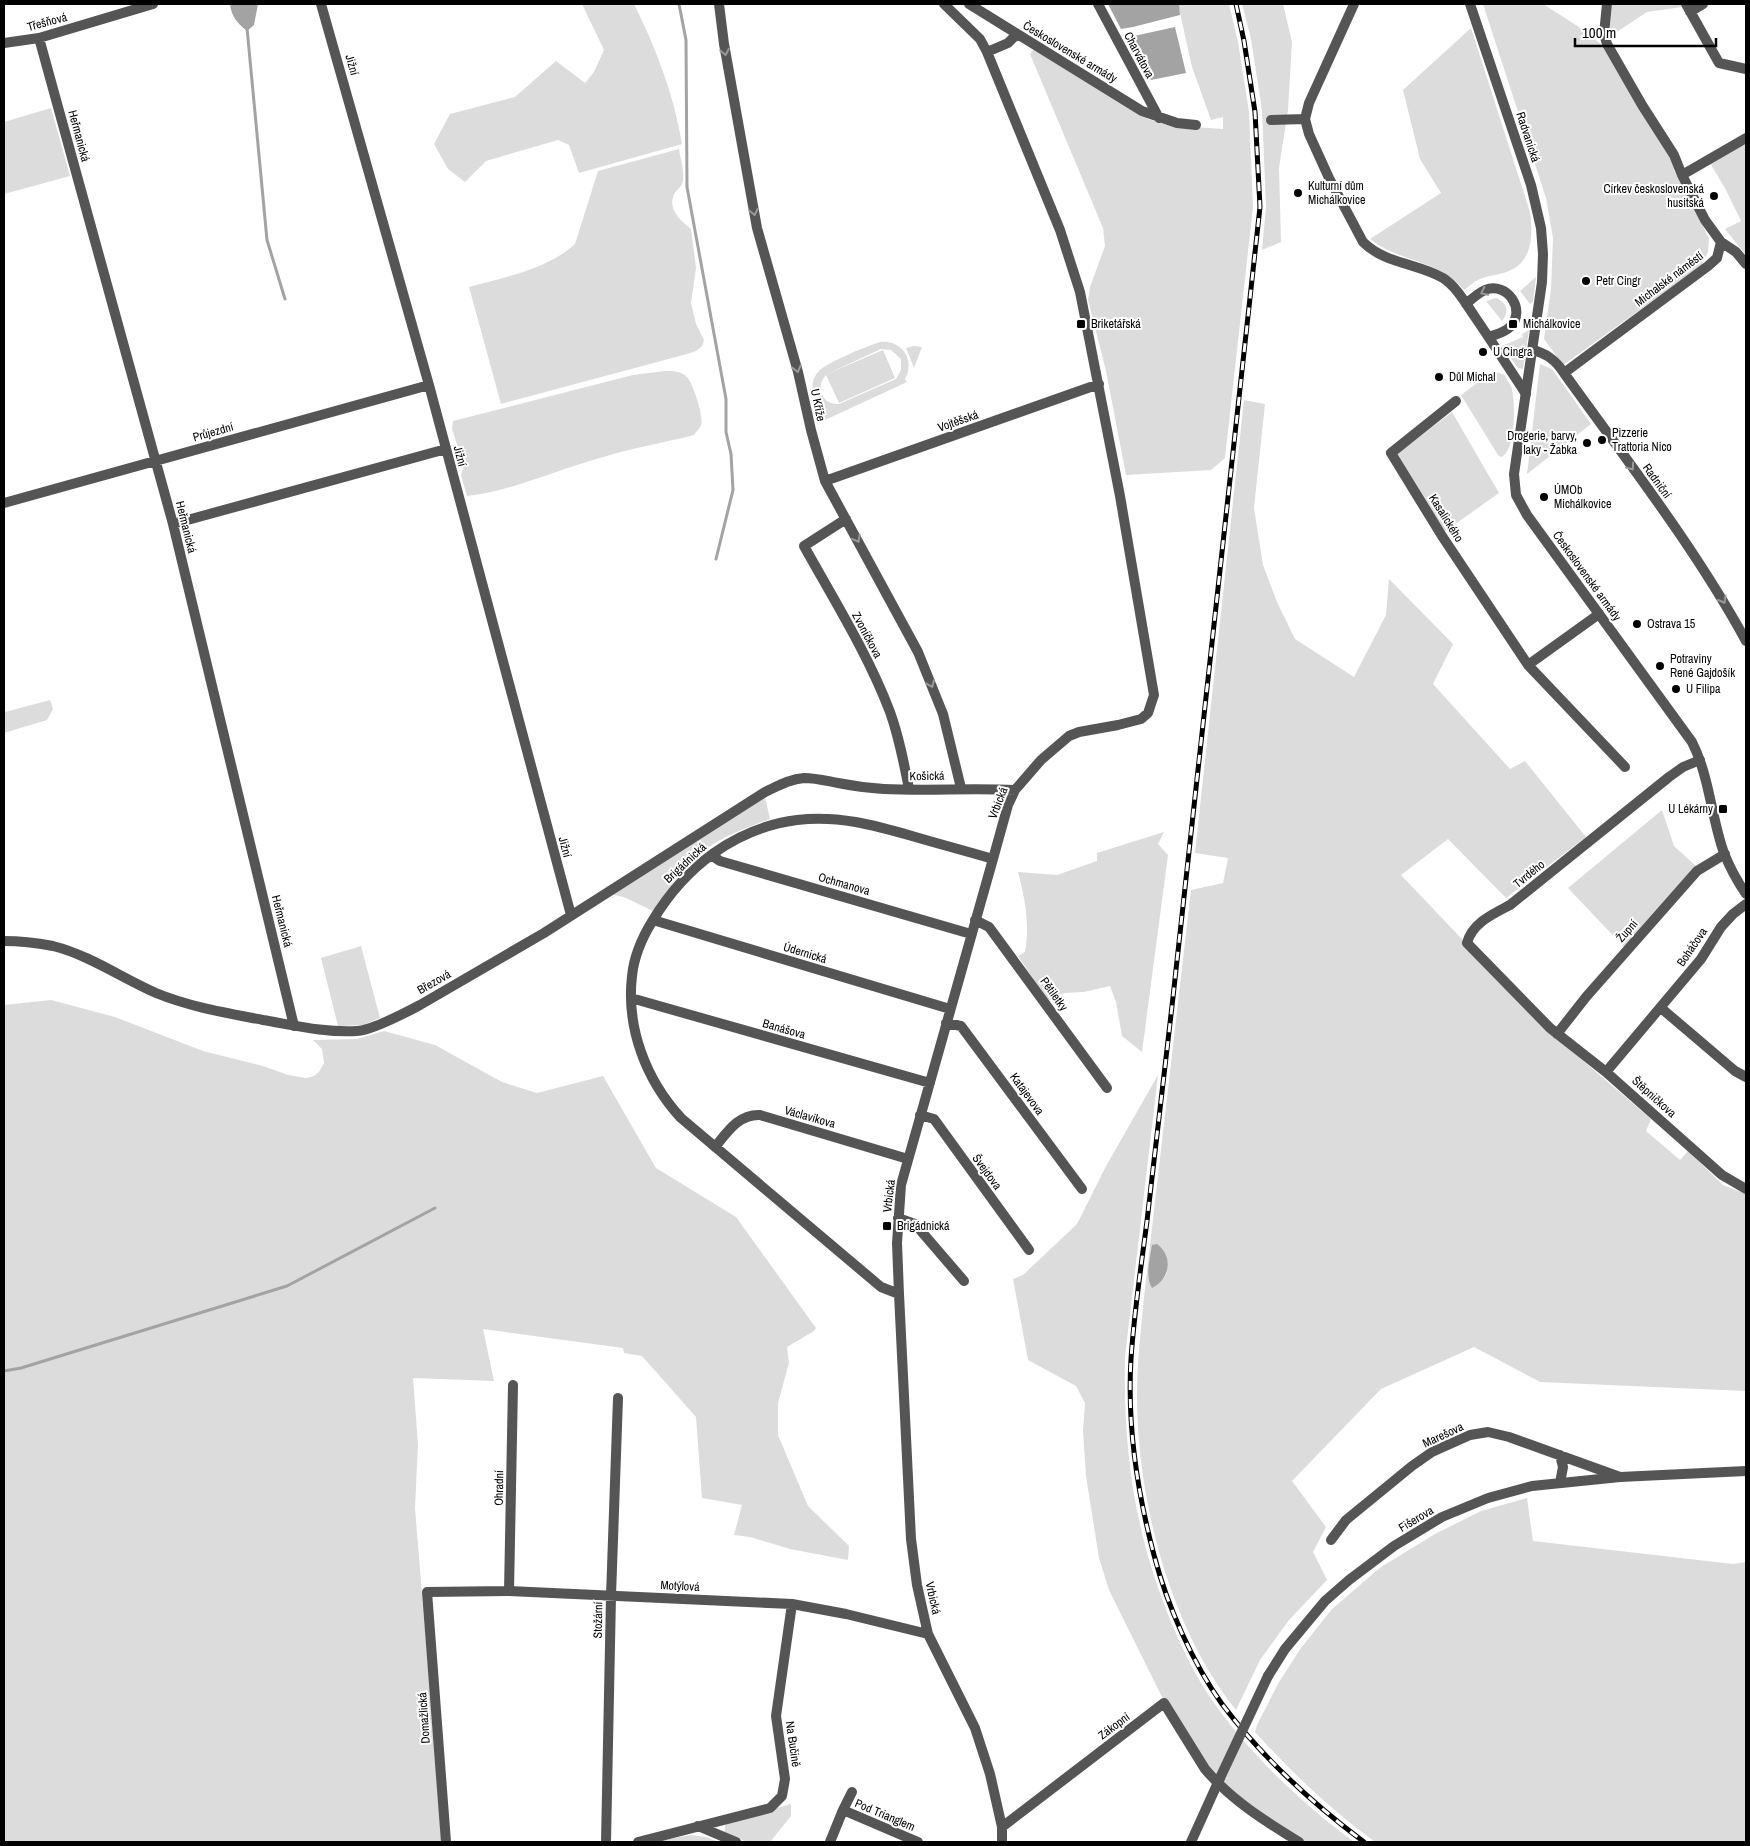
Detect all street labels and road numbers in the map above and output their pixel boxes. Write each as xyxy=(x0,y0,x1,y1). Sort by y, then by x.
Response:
street label: Třešňová xyxy=(25,9,69,35)
street label: Československé armády xyxy=(1020,18,1120,86)
street label: Charvátova xyxy=(1120,29,1158,81)
street label: Jižní xyxy=(341,53,363,77)
street label: Heřmanická xyxy=(64,108,94,164)
street label: Radvanická xyxy=(1512,110,1544,165)
street label: Michalské náměstí xyxy=(1631,248,1707,310)
street label: U Kříže xyxy=(807,387,829,423)
street label: Vojtěšská xyxy=(935,406,981,435)
street label: Průjezdní xyxy=(191,419,235,445)
street label: Jižní xyxy=(450,444,470,468)
street label: Radniční xyxy=(1639,460,1675,502)
street label: Kasalického xyxy=(1425,491,1467,545)
street label: Heřmanická xyxy=(172,499,200,555)
street label: Československé armády xyxy=(1549,528,1625,624)
street label: Zvoníčkova xyxy=(848,609,886,661)
street label: Košická xyxy=(909,768,945,784)
street label: Vrbická xyxy=(985,784,1012,821)
street label: Jižní xyxy=(555,835,575,859)
street label: Brigádnická xyxy=(660,839,710,887)
street label: Tvrdého xyxy=(1510,856,1548,892)
street label: Ochmanova xyxy=(816,869,872,899)
street label: Heřmanická xyxy=(268,893,296,949)
street label: Župní xyxy=(1613,916,1641,946)
street label: Boháčova xyxy=(1673,924,1711,970)
street label: Údernická xyxy=(781,939,829,967)
street label: Březová xyxy=(414,966,454,998)
street label: Pětiletky xyxy=(1036,974,1072,1014)
street label: Banášova xyxy=(761,1015,808,1043)
street label: Katajevova xyxy=(1006,1070,1048,1119)
street label: Štěpničkova xyxy=(1629,1073,1680,1121)
street label: Václavíkova xyxy=(783,1102,838,1132)
street label: Švejdova xyxy=(969,1151,1006,1193)
street label: Vrbická xyxy=(879,1178,899,1213)
street label: Marešova xyxy=(1420,1418,1466,1451)
street label: Ohradní xyxy=(491,1470,507,1506)
street label: Fišerova xyxy=(1395,1502,1437,1536)
street label: Motýlová xyxy=(660,1577,701,1595)
street label: Vrbická xyxy=(921,1580,945,1616)
street label: Stožární xyxy=(590,1601,606,1638)
street label: Domažlická xyxy=(414,1691,434,1744)
street label: Zákopní xyxy=(1095,1709,1133,1743)
street label: Na Bučině xyxy=(782,1720,804,1768)
street label: Pod Trianglem xyxy=(852,1795,918,1835)

